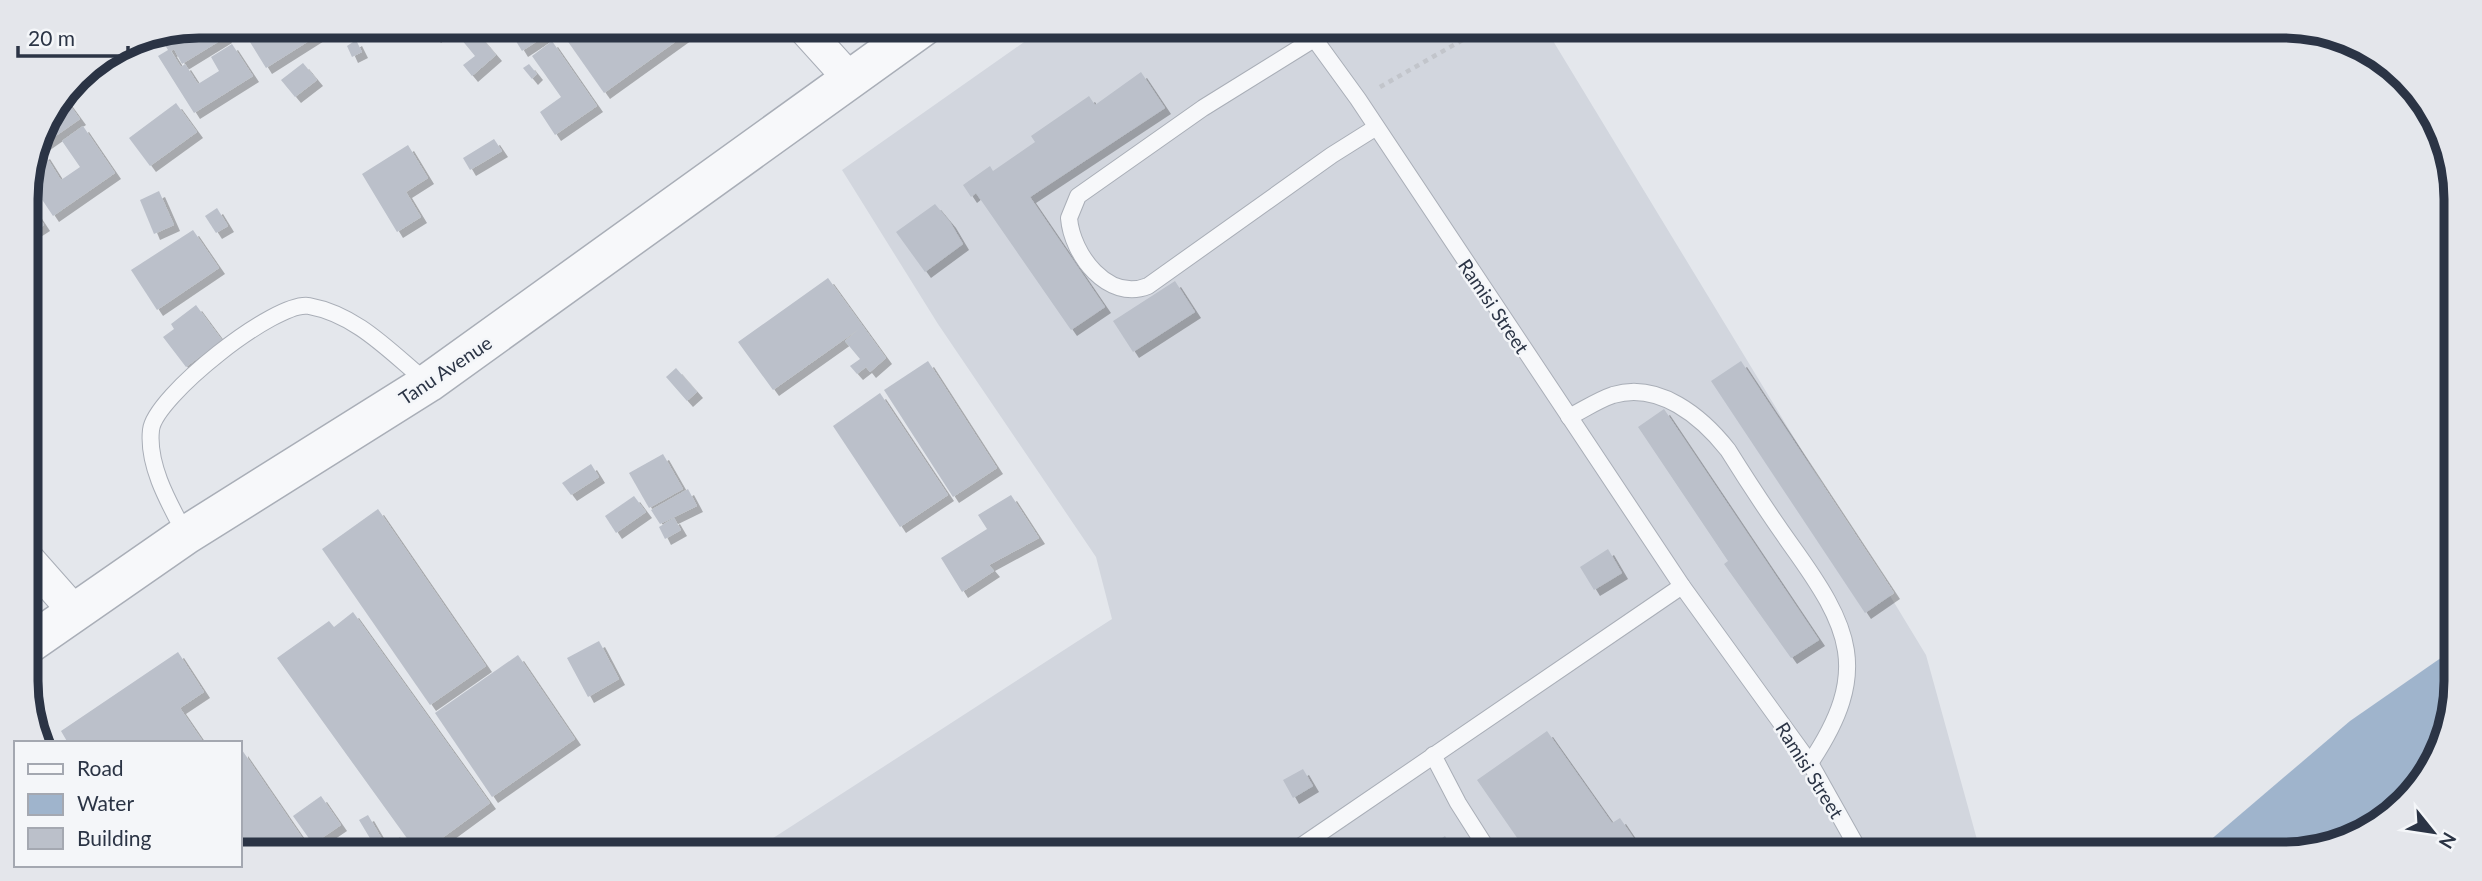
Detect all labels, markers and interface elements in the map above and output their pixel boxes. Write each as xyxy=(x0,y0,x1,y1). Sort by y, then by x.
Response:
scale bar xyxy=(18,14,128,58)
text: 20 m xyxy=(28,25,75,50)
street label: Ramisi Street xyxy=(1454,254,1534,358)
street label: Tanu Avenue xyxy=(394,331,496,409)
street label: Ramisi Street xyxy=(1771,718,1849,822)
legend xyxy=(14,741,242,867)
text: Road xyxy=(77,755,124,780)
text: Water xyxy=(77,790,134,815)
north arrow xyxy=(2398,797,2468,867)
text: Building xyxy=(77,825,152,850)
text: N xyxy=(2435,829,2462,853)

